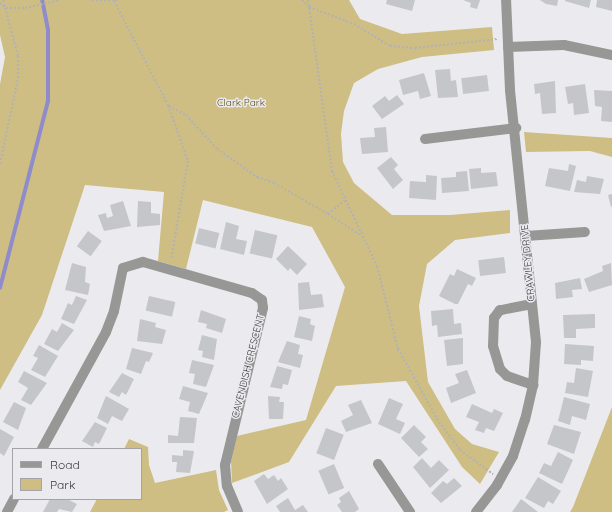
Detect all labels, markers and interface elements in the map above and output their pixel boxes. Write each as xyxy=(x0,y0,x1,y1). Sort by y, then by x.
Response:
park label: Clark Park xyxy=(217,97,265,109)
street label: CRAWLEY DRIVE xyxy=(519,224,537,302)
street label: CAVENDISH CRESCENT xyxy=(229,313,267,419)
legend xyxy=(12,448,142,500)
text: Road xyxy=(50,457,80,472)
text: Park xyxy=(50,477,75,492)

